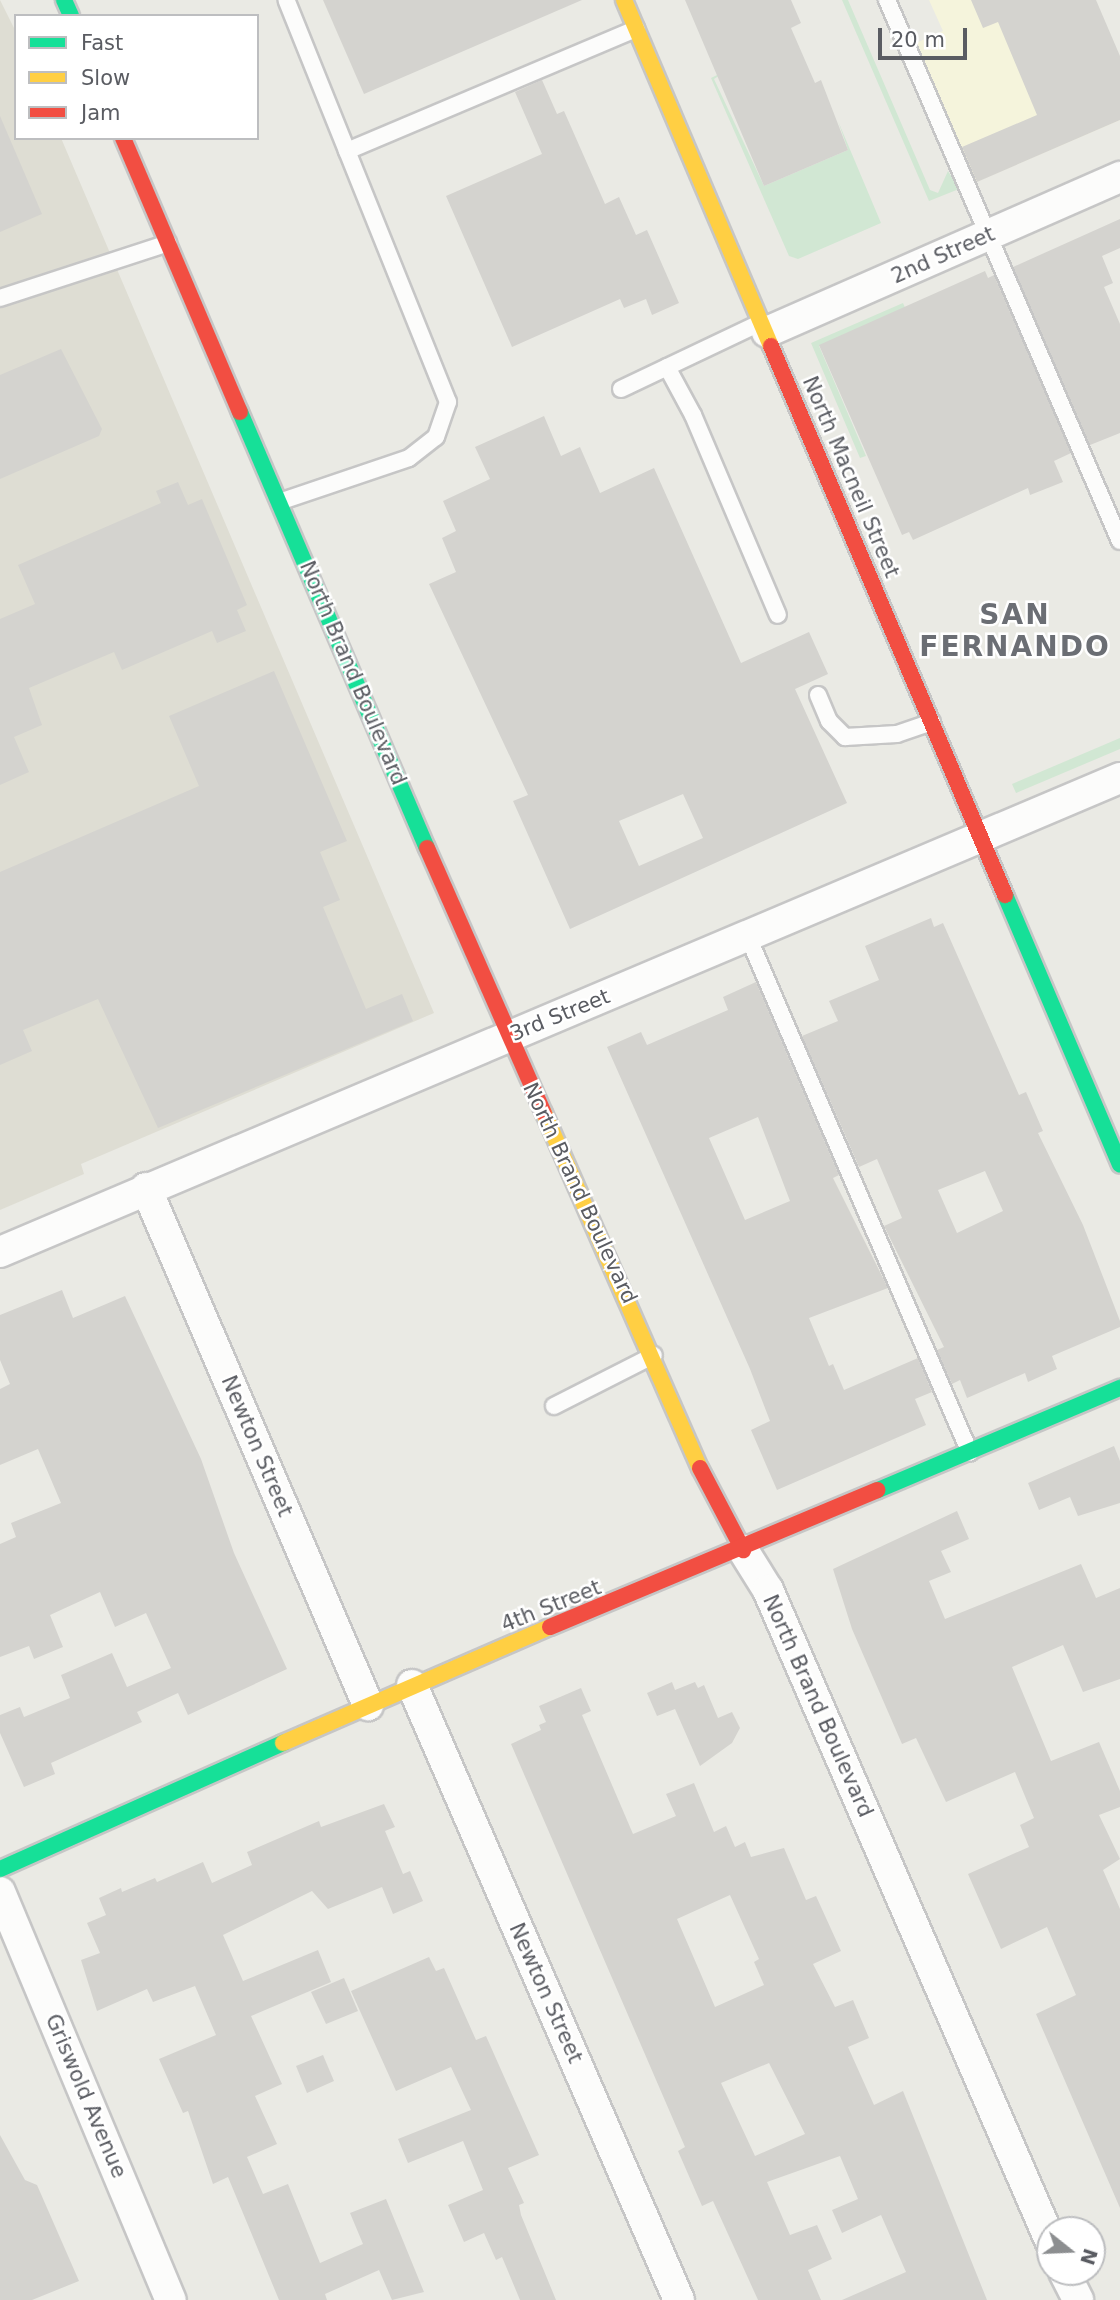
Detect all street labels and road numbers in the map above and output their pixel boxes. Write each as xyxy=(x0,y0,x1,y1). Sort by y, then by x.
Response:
street label: 2nd Street xyxy=(887,221,999,289)
street label: North Macneil Street xyxy=(797,373,905,581)
street label: North Brand Boulevard xyxy=(294,557,412,789)
street label: 3rd Street xyxy=(506,984,614,1046)
street label: North Brand Boulevard xyxy=(518,1079,642,1307)
street label: Newton Street xyxy=(216,1372,298,1520)
street label: 4th Street xyxy=(497,1575,605,1637)
street label: North Brand Boulevard xyxy=(758,1591,878,1821)
street label: Newton Street xyxy=(504,1919,588,2067)
street label: Griswold Avenue xyxy=(40,2010,132,2182)

